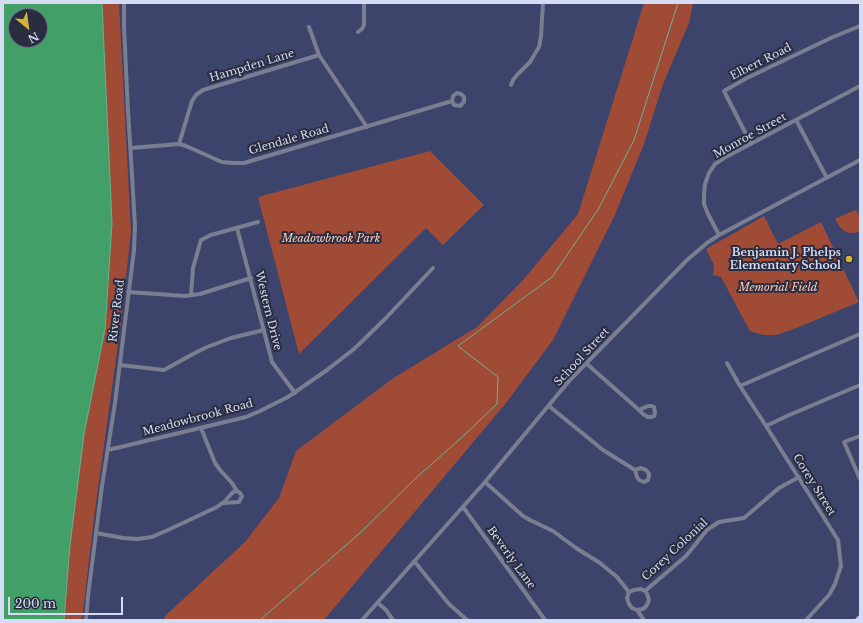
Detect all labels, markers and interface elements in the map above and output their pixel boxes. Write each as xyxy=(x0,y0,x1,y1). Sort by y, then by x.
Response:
north arrow xyxy=(8,8,48,48)
text: N xyxy=(25,29,41,46)
street label: Elbert Road xyxy=(728,41,794,83)
street label: Hampden Lane xyxy=(208,47,296,85)
street label: Monroe Street xyxy=(711,111,789,161)
street label: Glendale Road xyxy=(247,122,331,158)
park label: Meadowbrook Park xyxy=(282,232,380,246)
place label: Benjamin J. Phelps Elementary School xyxy=(730,246,841,272)
marker: Benjamin J. Phelps Elementary School xyxy=(844,254,854,264)
street label: Western Drive xyxy=(252,270,284,352)
street label: River Road xyxy=(107,279,127,343)
park label: Memorial Field xyxy=(739,281,817,295)
street label: School Street xyxy=(552,325,612,389)
street label: Meadowbrook Road xyxy=(141,397,255,439)
street label: Corey Street xyxy=(790,452,838,518)
street label: Corey Colonial xyxy=(639,516,711,584)
street label: Beverly Lane xyxy=(484,524,538,592)
scale bar xyxy=(10,589,125,615)
text: 200 m xyxy=(15,596,56,611)

